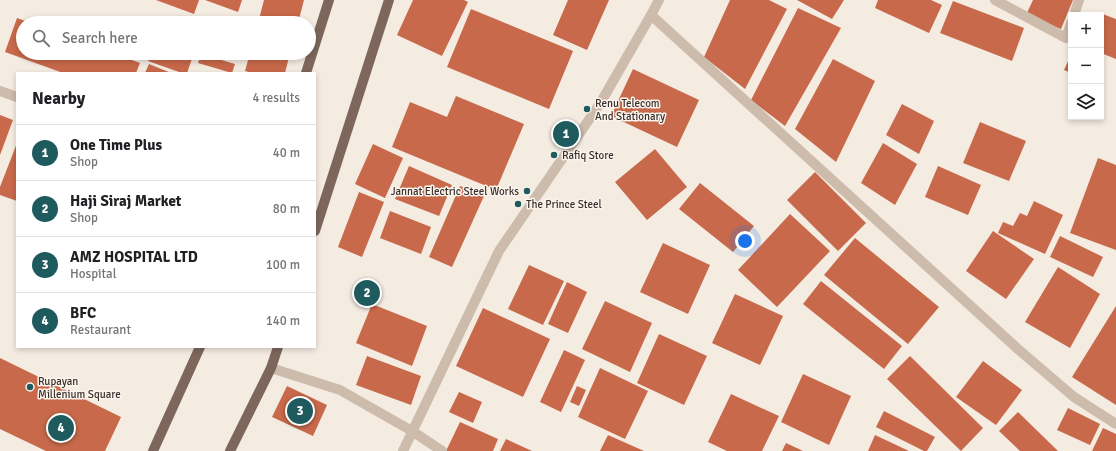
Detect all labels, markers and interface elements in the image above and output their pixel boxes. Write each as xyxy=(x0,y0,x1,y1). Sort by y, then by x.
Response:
map controls xyxy=(1068,12,1104,120)
button: + xyxy=(1068,12,1104,48)
search box xyxy=(16,16,316,60)
icon: search xyxy=(30,27,52,49)
text: Search here xyxy=(62,29,138,47)
button: − xyxy=(1068,48,1104,84)
button: layers xyxy=(1068,84,1104,120)
text: Nearby xyxy=(32,88,85,109)
text: 4 results xyxy=(252,90,300,106)
place label: Renu Telecom And Stationary xyxy=(595,97,666,123)
marker: Renu Telecom And Stationary xyxy=(582,104,592,114)
pin: 1 xyxy=(553,119,579,149)
text: One Time Plus xyxy=(70,136,162,154)
text: 1 xyxy=(41,145,49,161)
text: 40 m xyxy=(273,145,300,161)
place label: Rafiq Store xyxy=(562,149,614,162)
marker: Rafiq Store xyxy=(549,150,559,160)
text: Shop xyxy=(70,154,98,170)
place label: Jannat Electric Steel Works xyxy=(391,185,519,198)
marker: Jannat Electric Steel Works xyxy=(522,186,532,196)
text: Haji Siraj Market xyxy=(70,192,181,210)
place label: The Prince Steel xyxy=(526,198,602,211)
marker: The Prince Steel xyxy=(513,199,523,209)
text: 2 xyxy=(41,201,49,217)
text: 80 m xyxy=(273,201,300,217)
text: Shop xyxy=(70,210,98,226)
your location xyxy=(735,231,755,251)
text: AMZ HOSPITAL LTD xyxy=(70,248,198,266)
text: 3 xyxy=(41,257,49,273)
text: 100 m xyxy=(266,257,300,273)
text: Hospital xyxy=(70,266,117,282)
pin: 2 xyxy=(354,278,380,308)
text: BFC xyxy=(70,304,96,322)
text: 4 xyxy=(41,313,49,329)
text: 140 m xyxy=(266,313,300,329)
text: Restaurant xyxy=(70,322,131,338)
place label: Rupayan Millenium Square xyxy=(38,375,121,401)
marker: Rupayan Millenium Square xyxy=(25,382,35,392)
pin: 3 xyxy=(287,396,313,426)
pin: 4 xyxy=(48,413,74,443)

